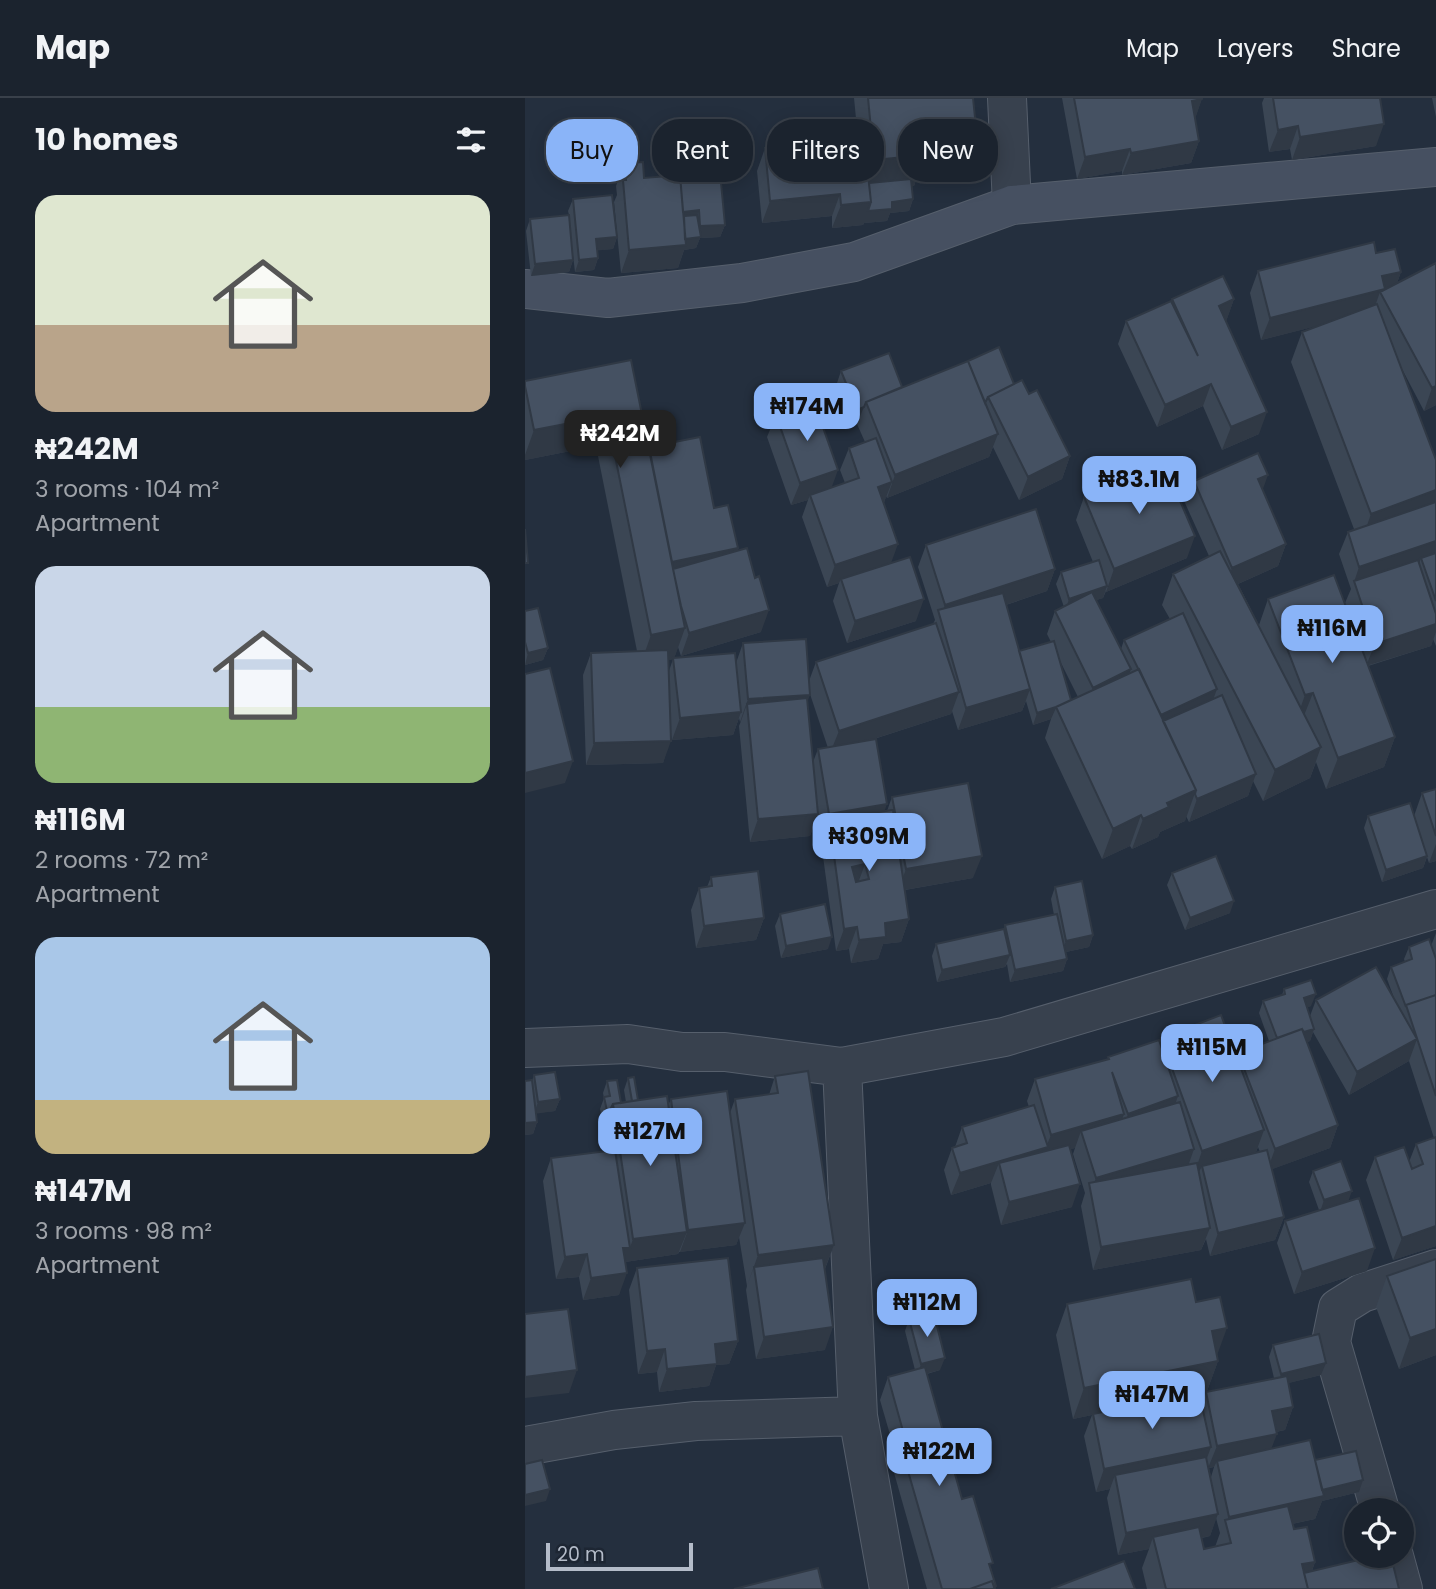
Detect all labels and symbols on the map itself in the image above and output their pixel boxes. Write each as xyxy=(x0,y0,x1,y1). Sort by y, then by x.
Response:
pin: ₦174M xyxy=(758,384,856,443)
pin: ₦242M xyxy=(571,410,669,470)
pin: ₦83.1M xyxy=(1082,456,1196,516)
pin: ₦116M xyxy=(1283,606,1381,665)
pin: ₦309M xyxy=(820,814,918,873)
pin: ₦115M xyxy=(1163,1024,1261,1084)
pin: ₦127M xyxy=(601,1108,699,1168)
pin: ₦112M xyxy=(878,1280,976,1339)
pin: ₦147M xyxy=(1103,1372,1201,1431)
pin: ₦122M xyxy=(890,1428,988,1488)
scale bar xyxy=(546,1540,693,1572)

